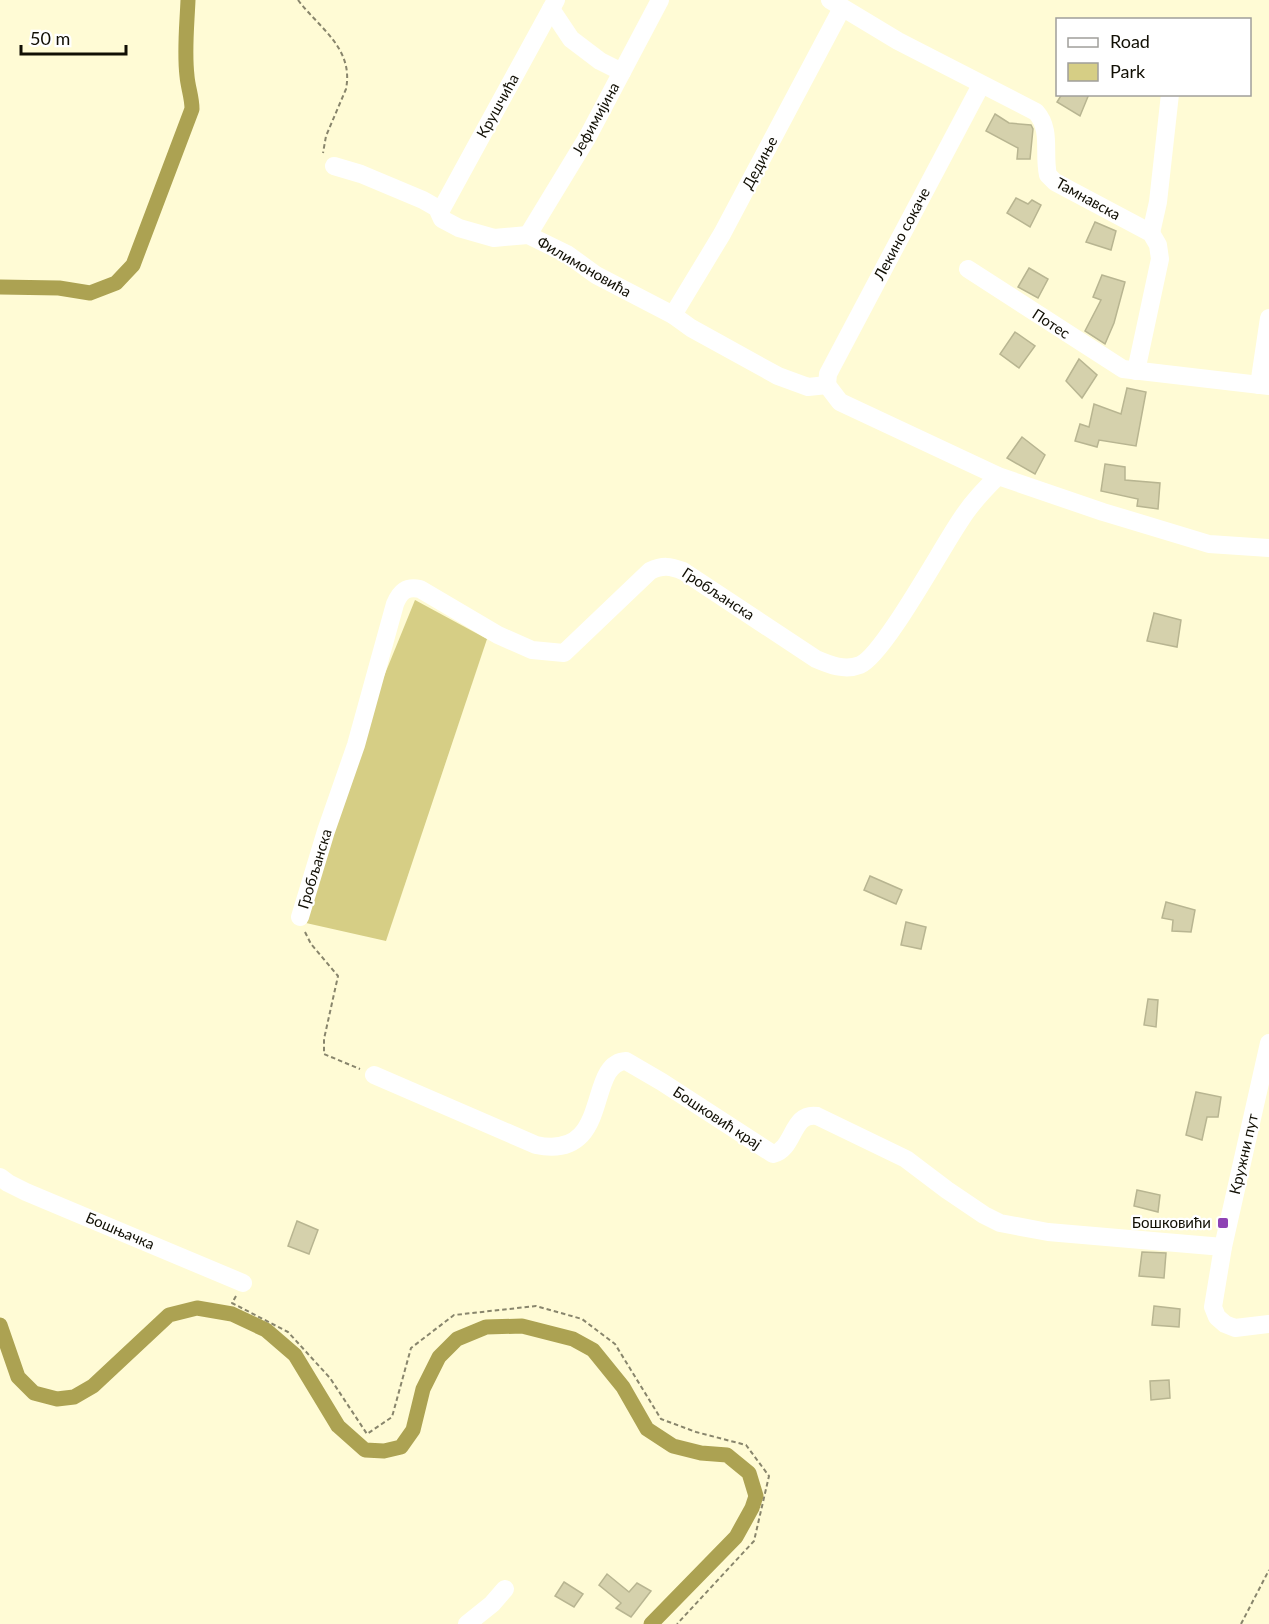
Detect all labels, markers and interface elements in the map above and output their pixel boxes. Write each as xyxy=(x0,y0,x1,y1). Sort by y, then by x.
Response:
scale bar xyxy=(21,18,126,56)
legend xyxy=(1056,18,1251,96)
text: 50 m xyxy=(30,27,70,49)
text: Road xyxy=(1110,30,1150,52)
text: Park xyxy=(1110,60,1146,82)
street label: Крушчића xyxy=(472,70,522,141)
street label: Јефимијина xyxy=(568,79,623,158)
street label: Дедиње xyxy=(738,133,781,192)
street label: Тамнавска xyxy=(1053,173,1124,223)
street label: Лекино сокаче xyxy=(869,184,933,284)
street label: Филимоновића xyxy=(534,232,635,300)
street label: Потес xyxy=(1029,304,1074,342)
street label: Гробљанска xyxy=(679,563,758,623)
street label: Гробљанска xyxy=(293,827,335,911)
street label: Бошковић крај xyxy=(670,1082,765,1152)
street label: Кружни пут xyxy=(1225,1111,1261,1196)
street label: Бошњачка xyxy=(83,1208,157,1253)
place label: Бошковићи xyxy=(1132,1213,1211,1231)
marker: Бошковићи xyxy=(1216,1216,1230,1230)

